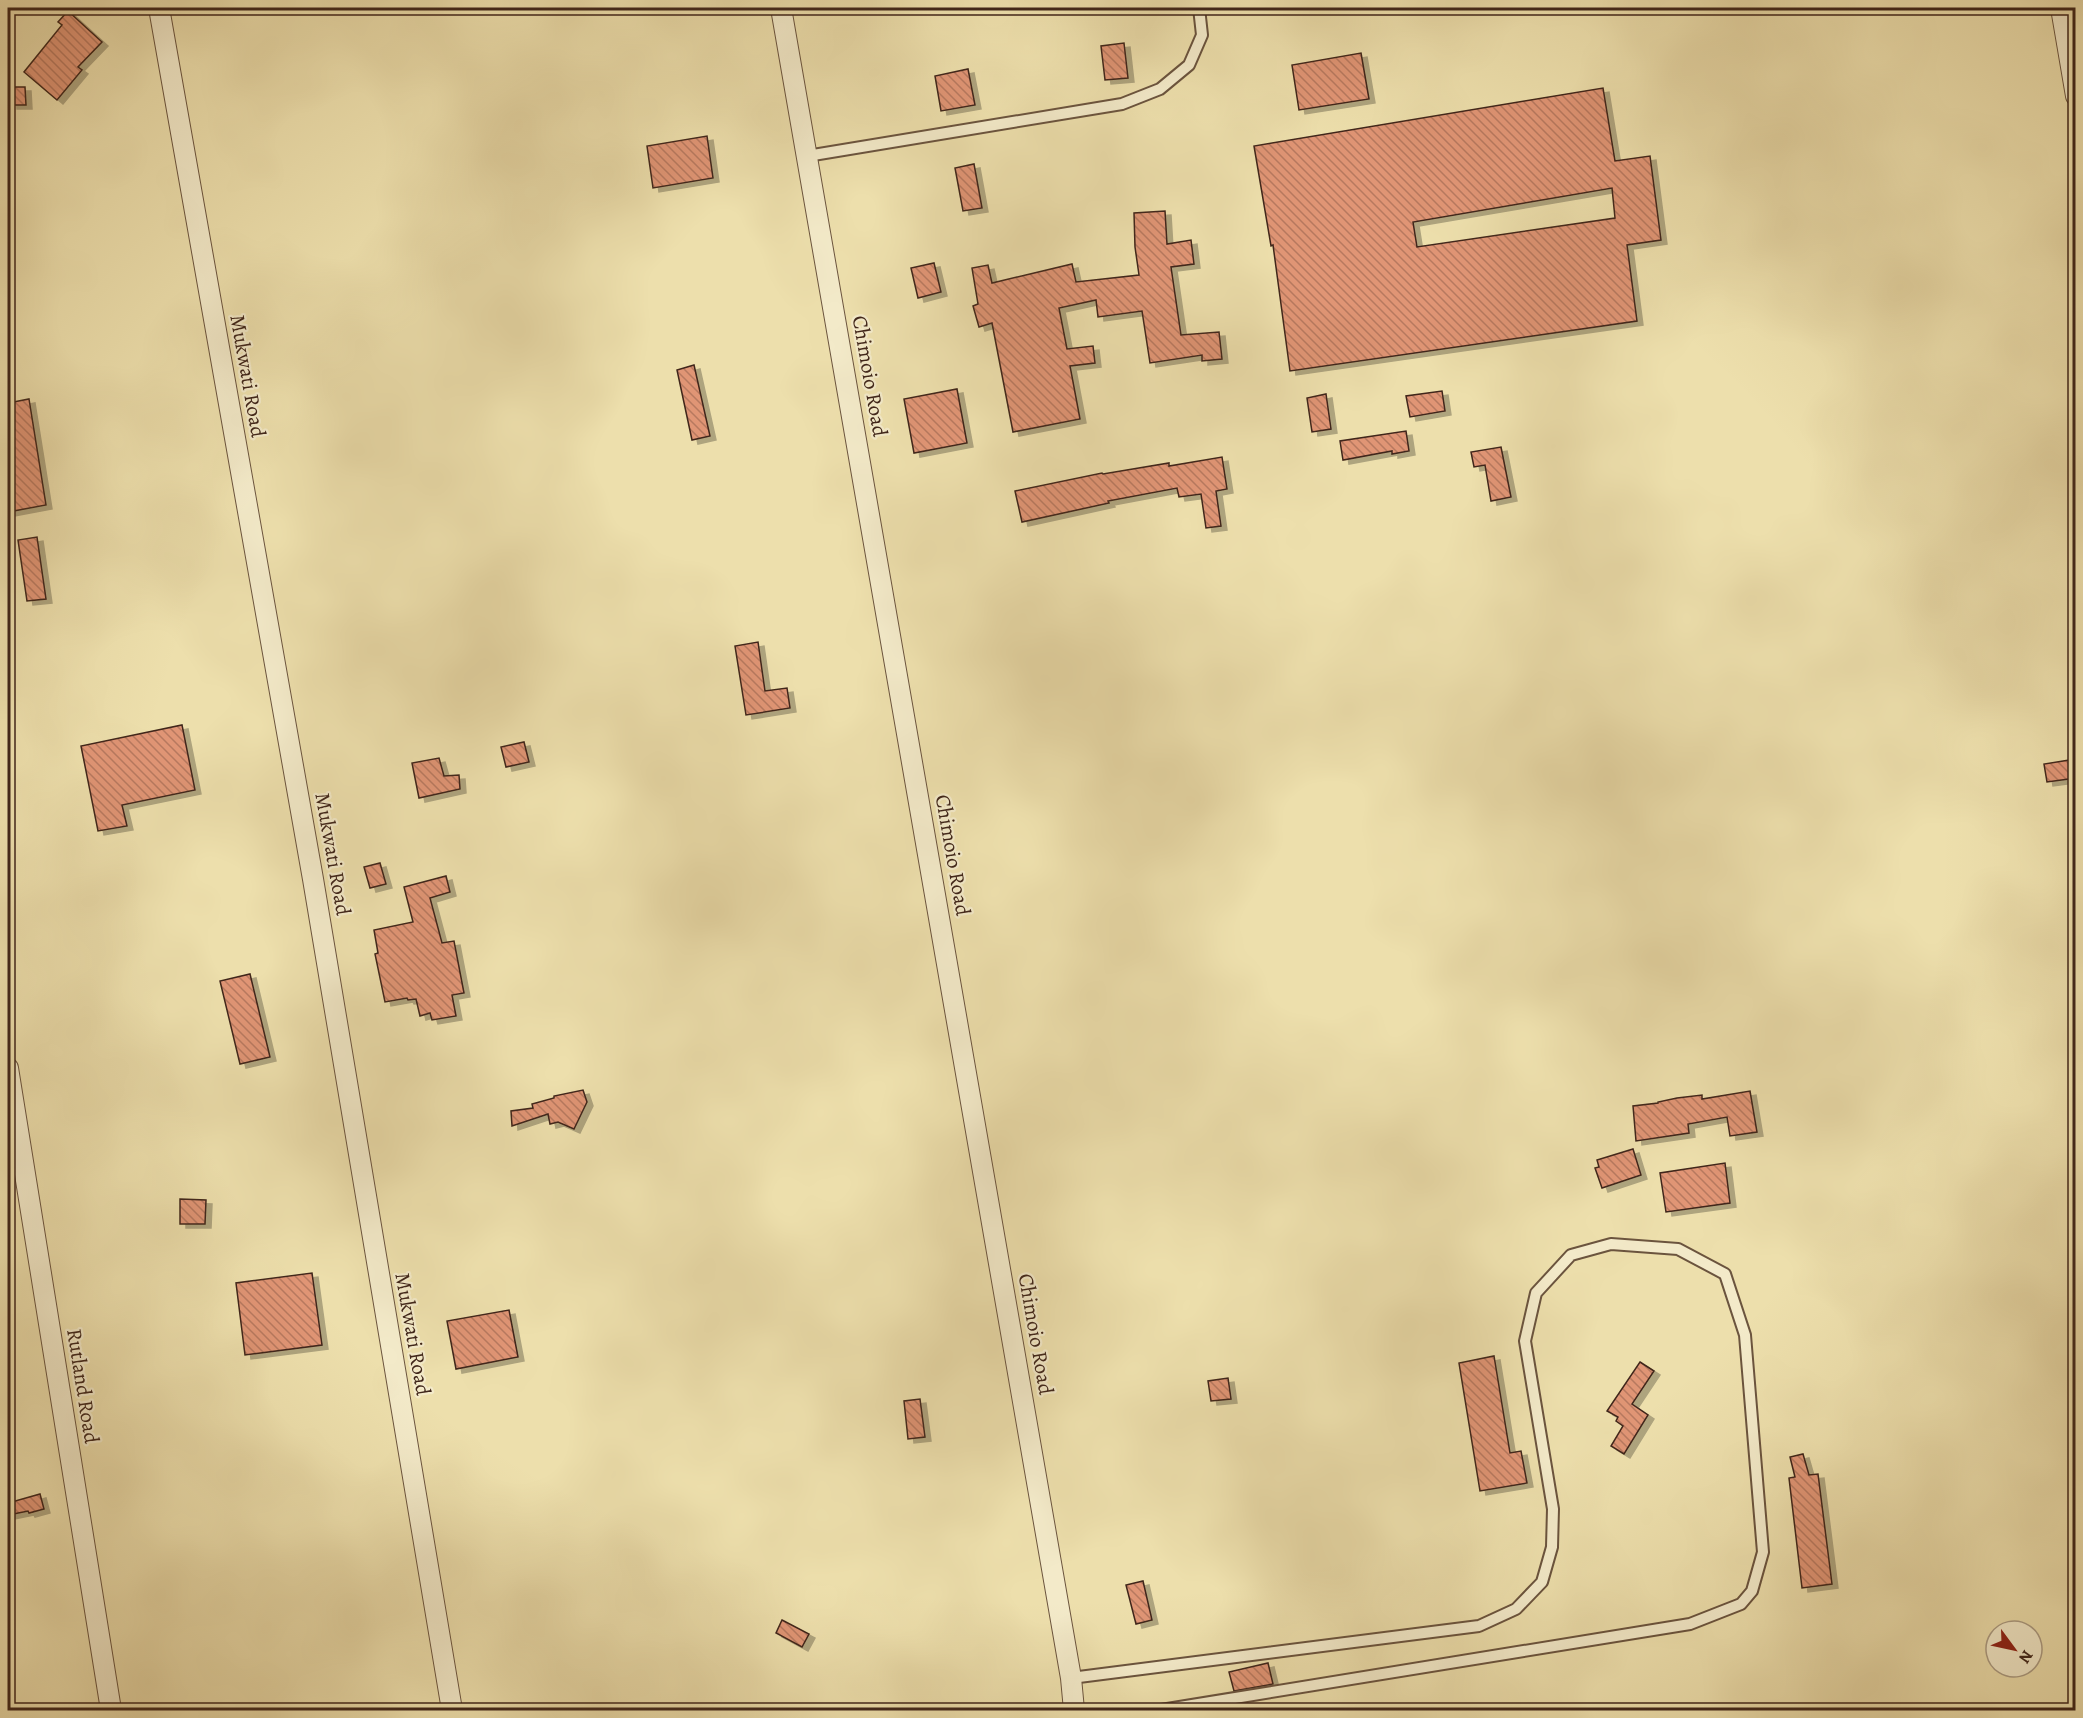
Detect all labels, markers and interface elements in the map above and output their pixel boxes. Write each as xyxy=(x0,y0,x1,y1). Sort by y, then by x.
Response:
street label: Mukwati Road xyxy=(223,312,273,440)
street label: Chimoio Road xyxy=(846,313,895,439)
street label: Mukwati Road xyxy=(308,790,358,918)
street label: Chimoio Road xyxy=(929,792,978,918)
street label: Mukwati Road xyxy=(388,1270,438,1398)
street label: Chimoio Road xyxy=(1012,1271,1061,1397)
street label: Rutland Road xyxy=(60,1326,106,1446)
north arrow xyxy=(1984,1619,2044,1679)
text: N xyxy=(2013,1646,2038,1668)

